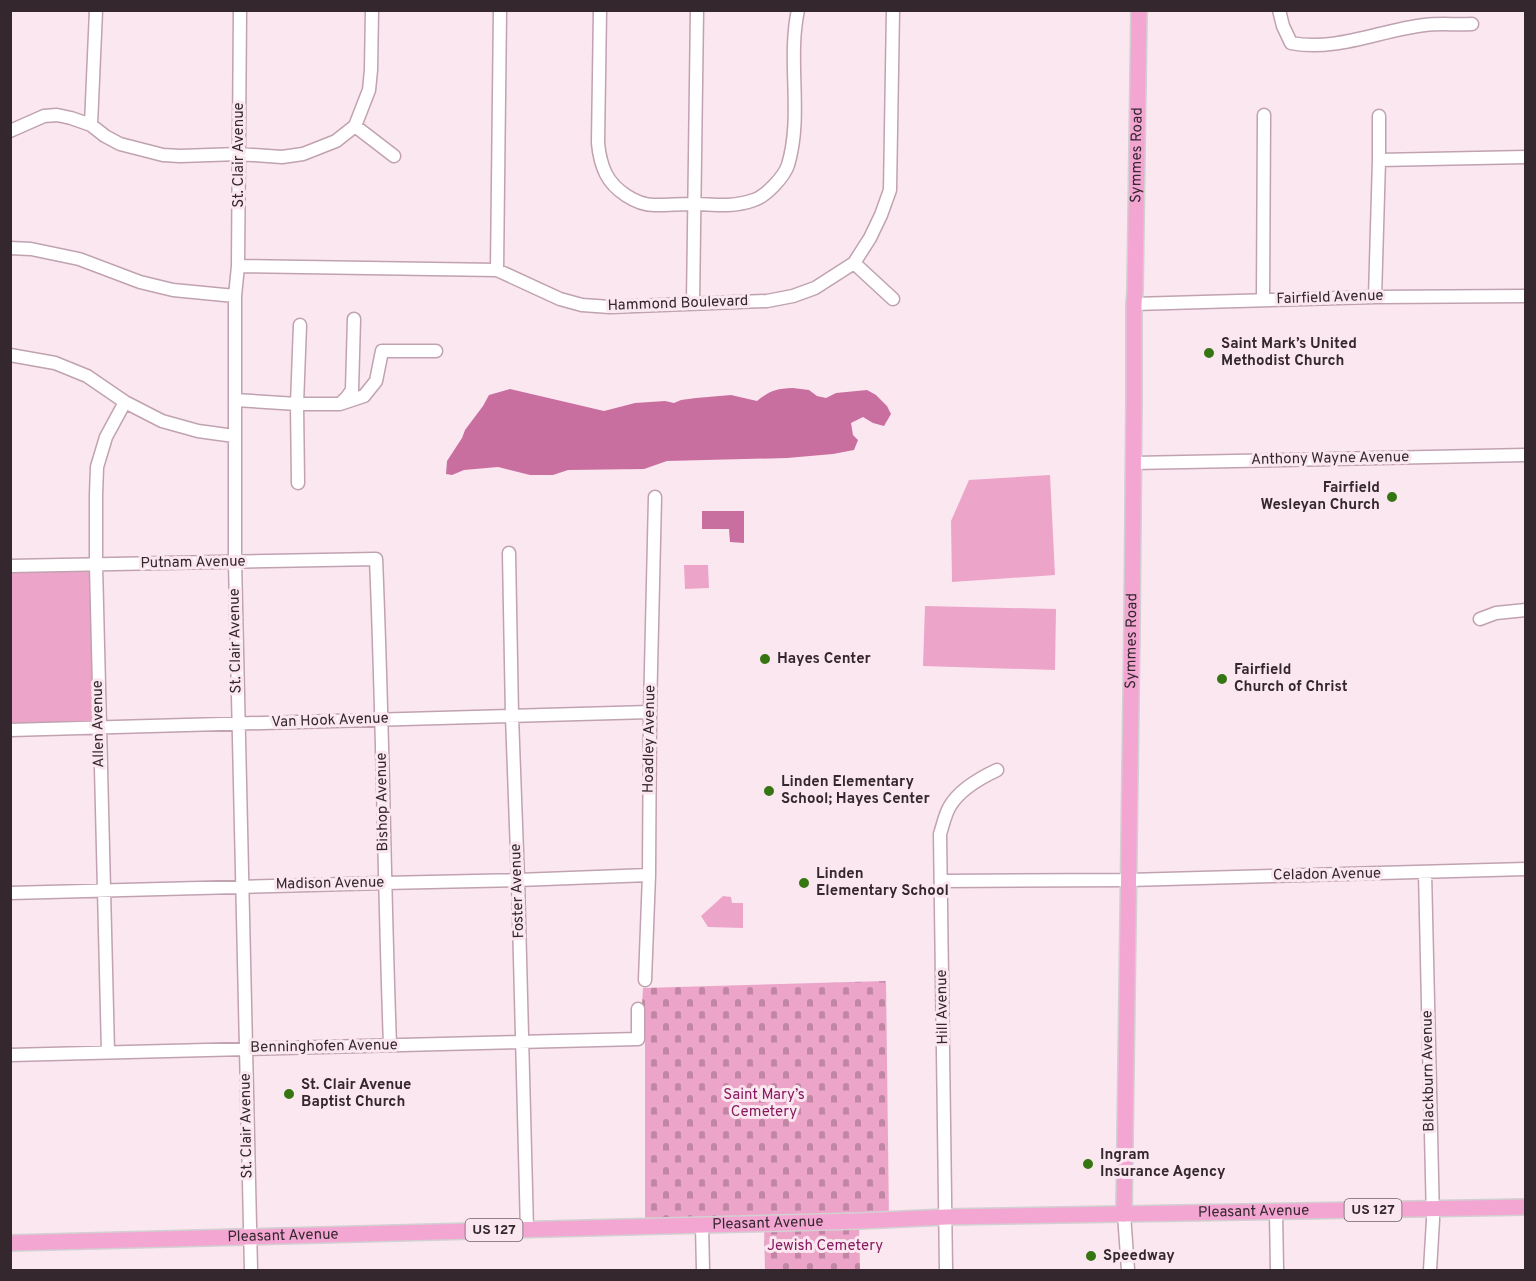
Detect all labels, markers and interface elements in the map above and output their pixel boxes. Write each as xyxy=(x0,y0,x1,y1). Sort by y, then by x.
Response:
street label: St. Clair Avenue xyxy=(230,102,249,208)
street label: Symmes Road xyxy=(1127,107,1147,203)
street label: Fairfield Avenue xyxy=(1276,287,1384,309)
street label: Hammond Boulevard xyxy=(607,292,749,316)
place label: Saint Mark’s United Methodist Church xyxy=(1221,335,1357,371)
marker: Saint Mark’s United Methodist Church xyxy=(1202,346,1216,360)
street label: Anthony Wayne Avenue xyxy=(1251,448,1409,470)
place label: Fairfield Wesleyan Church xyxy=(1260,479,1380,515)
marker: Fairfield Wesleyan Church xyxy=(1385,490,1399,504)
street label: Putnam Avenue xyxy=(140,553,246,573)
street label: St. Clair Avenue xyxy=(226,588,246,694)
street label: Symmes Road xyxy=(1122,593,1142,689)
place label: Hayes Center xyxy=(777,650,872,669)
marker: Hayes Center xyxy=(758,652,772,666)
place label: Fairfield Church of Christ xyxy=(1234,661,1348,697)
marker: Fairfield Church of Christ xyxy=(1215,672,1229,686)
street label: Allen Avenue xyxy=(89,680,109,768)
street label: Hoadley Avenue xyxy=(640,685,660,793)
street label: Van Hook Avenue xyxy=(271,709,389,733)
street label: Bishop Avenue xyxy=(373,752,393,852)
place label: Linden Elementary School; Hayes Center xyxy=(781,773,930,809)
marker: Linden Elementary School; Hayes Center xyxy=(762,784,776,798)
street label: Foster Avenue xyxy=(507,843,529,939)
place label: Linden Elementary School xyxy=(816,865,949,901)
street label: Celadon Avenue xyxy=(1273,865,1381,885)
street label: Madison Avenue xyxy=(276,874,384,894)
marker: Linden Elementary School xyxy=(797,876,811,890)
street label: Hill Avenue xyxy=(933,969,953,1045)
street label: Blackburn Avenue xyxy=(1418,1010,1440,1132)
street label: Benninghofen Avenue xyxy=(250,1036,398,1058)
street label: St. Clair Avenue xyxy=(237,1073,257,1179)
place label: St. Clair Avenue Baptist Church xyxy=(301,1076,411,1112)
park label: Saint Mary’s Cemetery xyxy=(723,1086,805,1122)
marker: St. Clair Avenue Baptist Church xyxy=(282,1087,296,1101)
place label: Ingram Insurance Agency xyxy=(1100,1146,1226,1182)
marker: Ingram Insurance Agency xyxy=(1081,1157,1095,1171)
road number: US 127 xyxy=(1344,1199,1402,1221)
street label: Pleasant Avenue xyxy=(1198,1201,1309,1222)
street label: Pleasant Avenue xyxy=(712,1212,824,1234)
road number: US 127 xyxy=(466,1219,522,1241)
street label: Pleasant Avenue xyxy=(227,1225,339,1247)
park label: Jewish Cemetery xyxy=(767,1237,883,1256)
place label: Speedway xyxy=(1103,1247,1175,1266)
marker: Speedway xyxy=(1084,1249,1098,1263)

